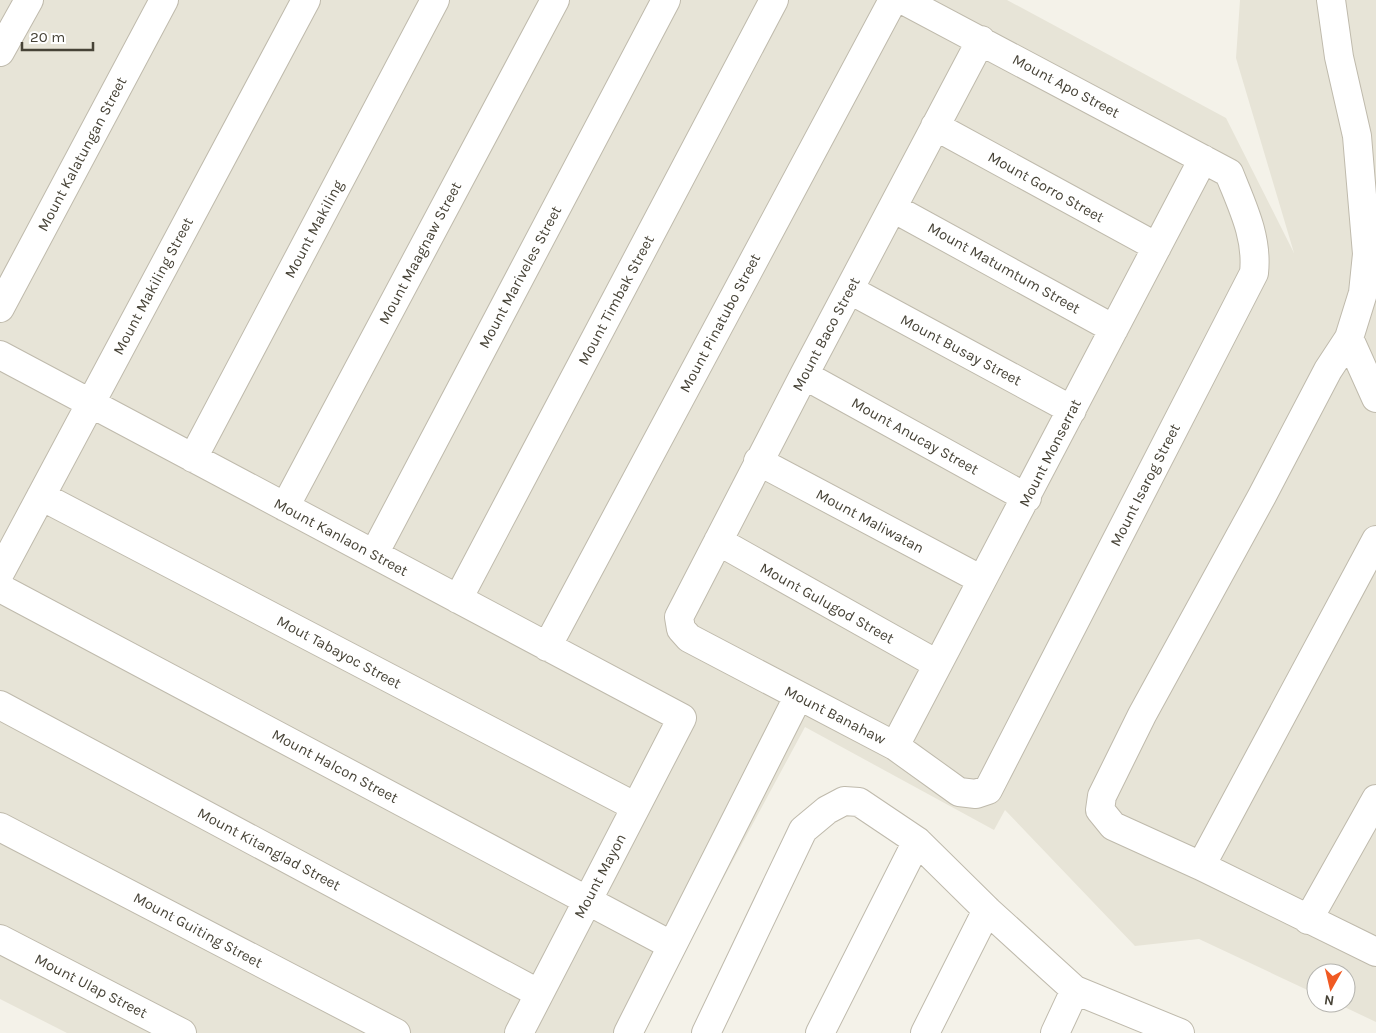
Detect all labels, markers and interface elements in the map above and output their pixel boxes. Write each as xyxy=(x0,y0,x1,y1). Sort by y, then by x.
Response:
scale bar xyxy=(22,20,94,52)
text: 20 m xyxy=(30,28,65,46)
street label: Mount Apo Street xyxy=(1009,50,1123,122)
street label: Mount Kalatungan Street xyxy=(34,73,131,234)
street label: Mount Gorro Street xyxy=(985,148,1107,227)
street label: Mount Makiling xyxy=(281,176,348,281)
street label: Mount Maagnaw Street xyxy=(375,178,465,327)
street label: Mount Mariveles Street xyxy=(475,202,565,351)
street label: Mount Makiling Street xyxy=(109,214,197,358)
street label: Mount Matumtum Street xyxy=(925,219,1084,318)
street label: Mount Timbak Street xyxy=(574,232,658,368)
street label: Mount Pinatubo Street xyxy=(676,250,764,396)
street label: Mount Baco Street xyxy=(788,274,864,394)
street label: Mount Busay Street xyxy=(897,310,1025,390)
street label: Mount Anucay Street xyxy=(848,394,982,479)
street label: Mount Monserrat xyxy=(1015,396,1085,510)
street label: Mount Isarog Street xyxy=(1106,420,1184,549)
street label: Mount Maliwatan xyxy=(813,485,927,557)
street label: Mount Kanlaon Street xyxy=(271,494,411,580)
street label: Mount Gulugod Street xyxy=(757,559,898,648)
street label: Mout Tabayoc Street xyxy=(274,612,405,693)
street label: Mount Banahaw xyxy=(781,682,889,748)
street label: Mount Halcon Street xyxy=(269,725,402,807)
street label: Mount Kitanglad Street xyxy=(194,804,344,895)
street label: Mount Mayon xyxy=(570,831,630,921)
street label: Mount Guiting Street xyxy=(130,888,266,972)
street label: Mount Ulap Street xyxy=(32,950,151,1022)
north arrow xyxy=(1306,963,1356,1013)
text: N xyxy=(1323,991,1335,1009)

